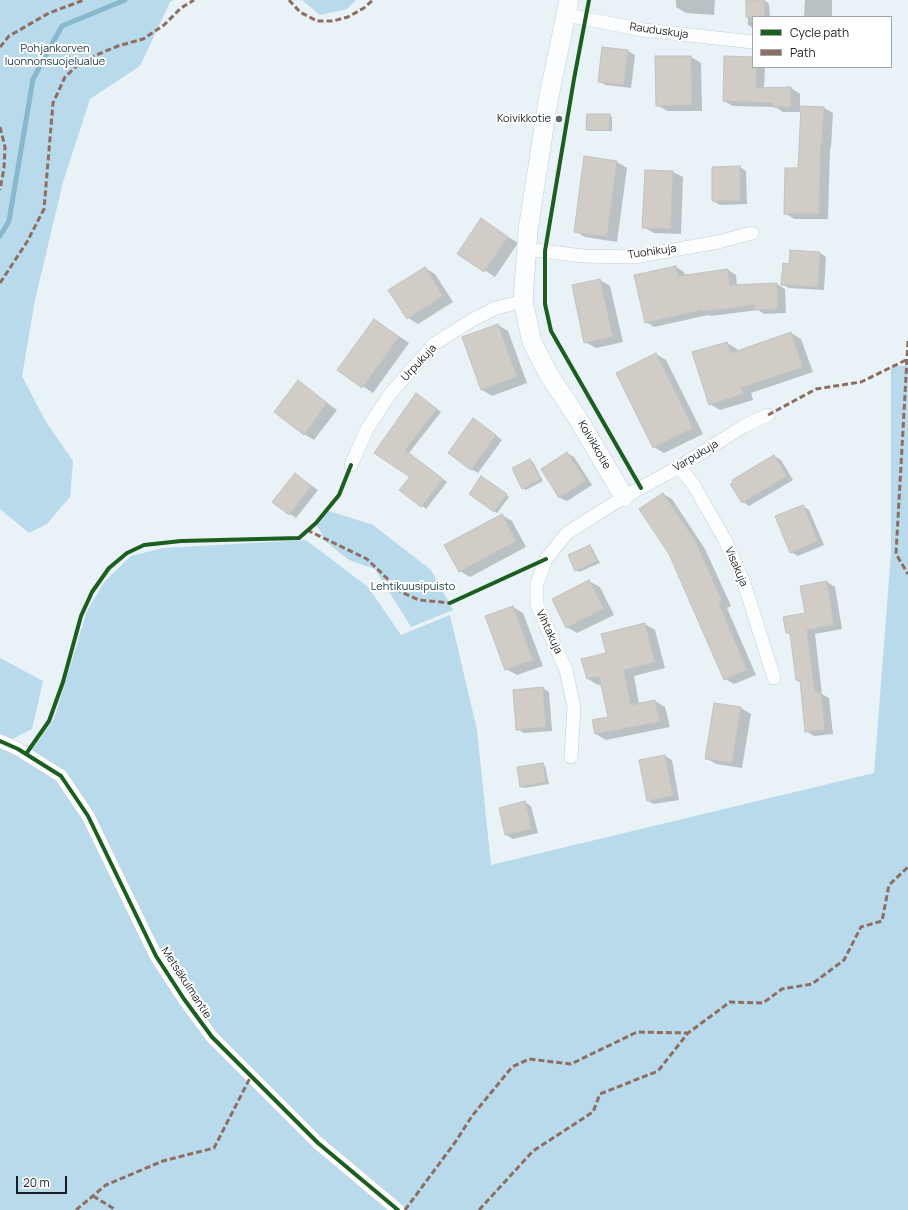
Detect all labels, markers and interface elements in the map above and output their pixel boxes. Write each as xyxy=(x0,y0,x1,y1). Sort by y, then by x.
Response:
legend xyxy=(752,16,892,68)
street label: Rauduskuja xyxy=(629,20,689,42)
text: Cycle path xyxy=(790,24,849,41)
park label: Pohjankorven luonnonsuojelualue xyxy=(5,42,105,68)
text: Path xyxy=(790,44,816,61)
place label: Koivikkotie xyxy=(497,112,551,126)
marker: Koivikkotie xyxy=(554,114,564,124)
street label: Tuohikuja xyxy=(627,242,677,262)
street label: Urpukuja xyxy=(399,342,439,384)
street label: Koivikkotie xyxy=(575,418,613,472)
street label: Varpukuja xyxy=(671,437,721,475)
street label: Visakuja xyxy=(722,545,750,589)
park label: Lehtikuusipuisto xyxy=(371,580,455,594)
street label: Vihtakuja xyxy=(533,608,565,656)
street label: Metsäkulmantie xyxy=(158,945,214,1021)
scale bar xyxy=(18,1168,69,1194)
text: 20 m xyxy=(23,1174,50,1191)

